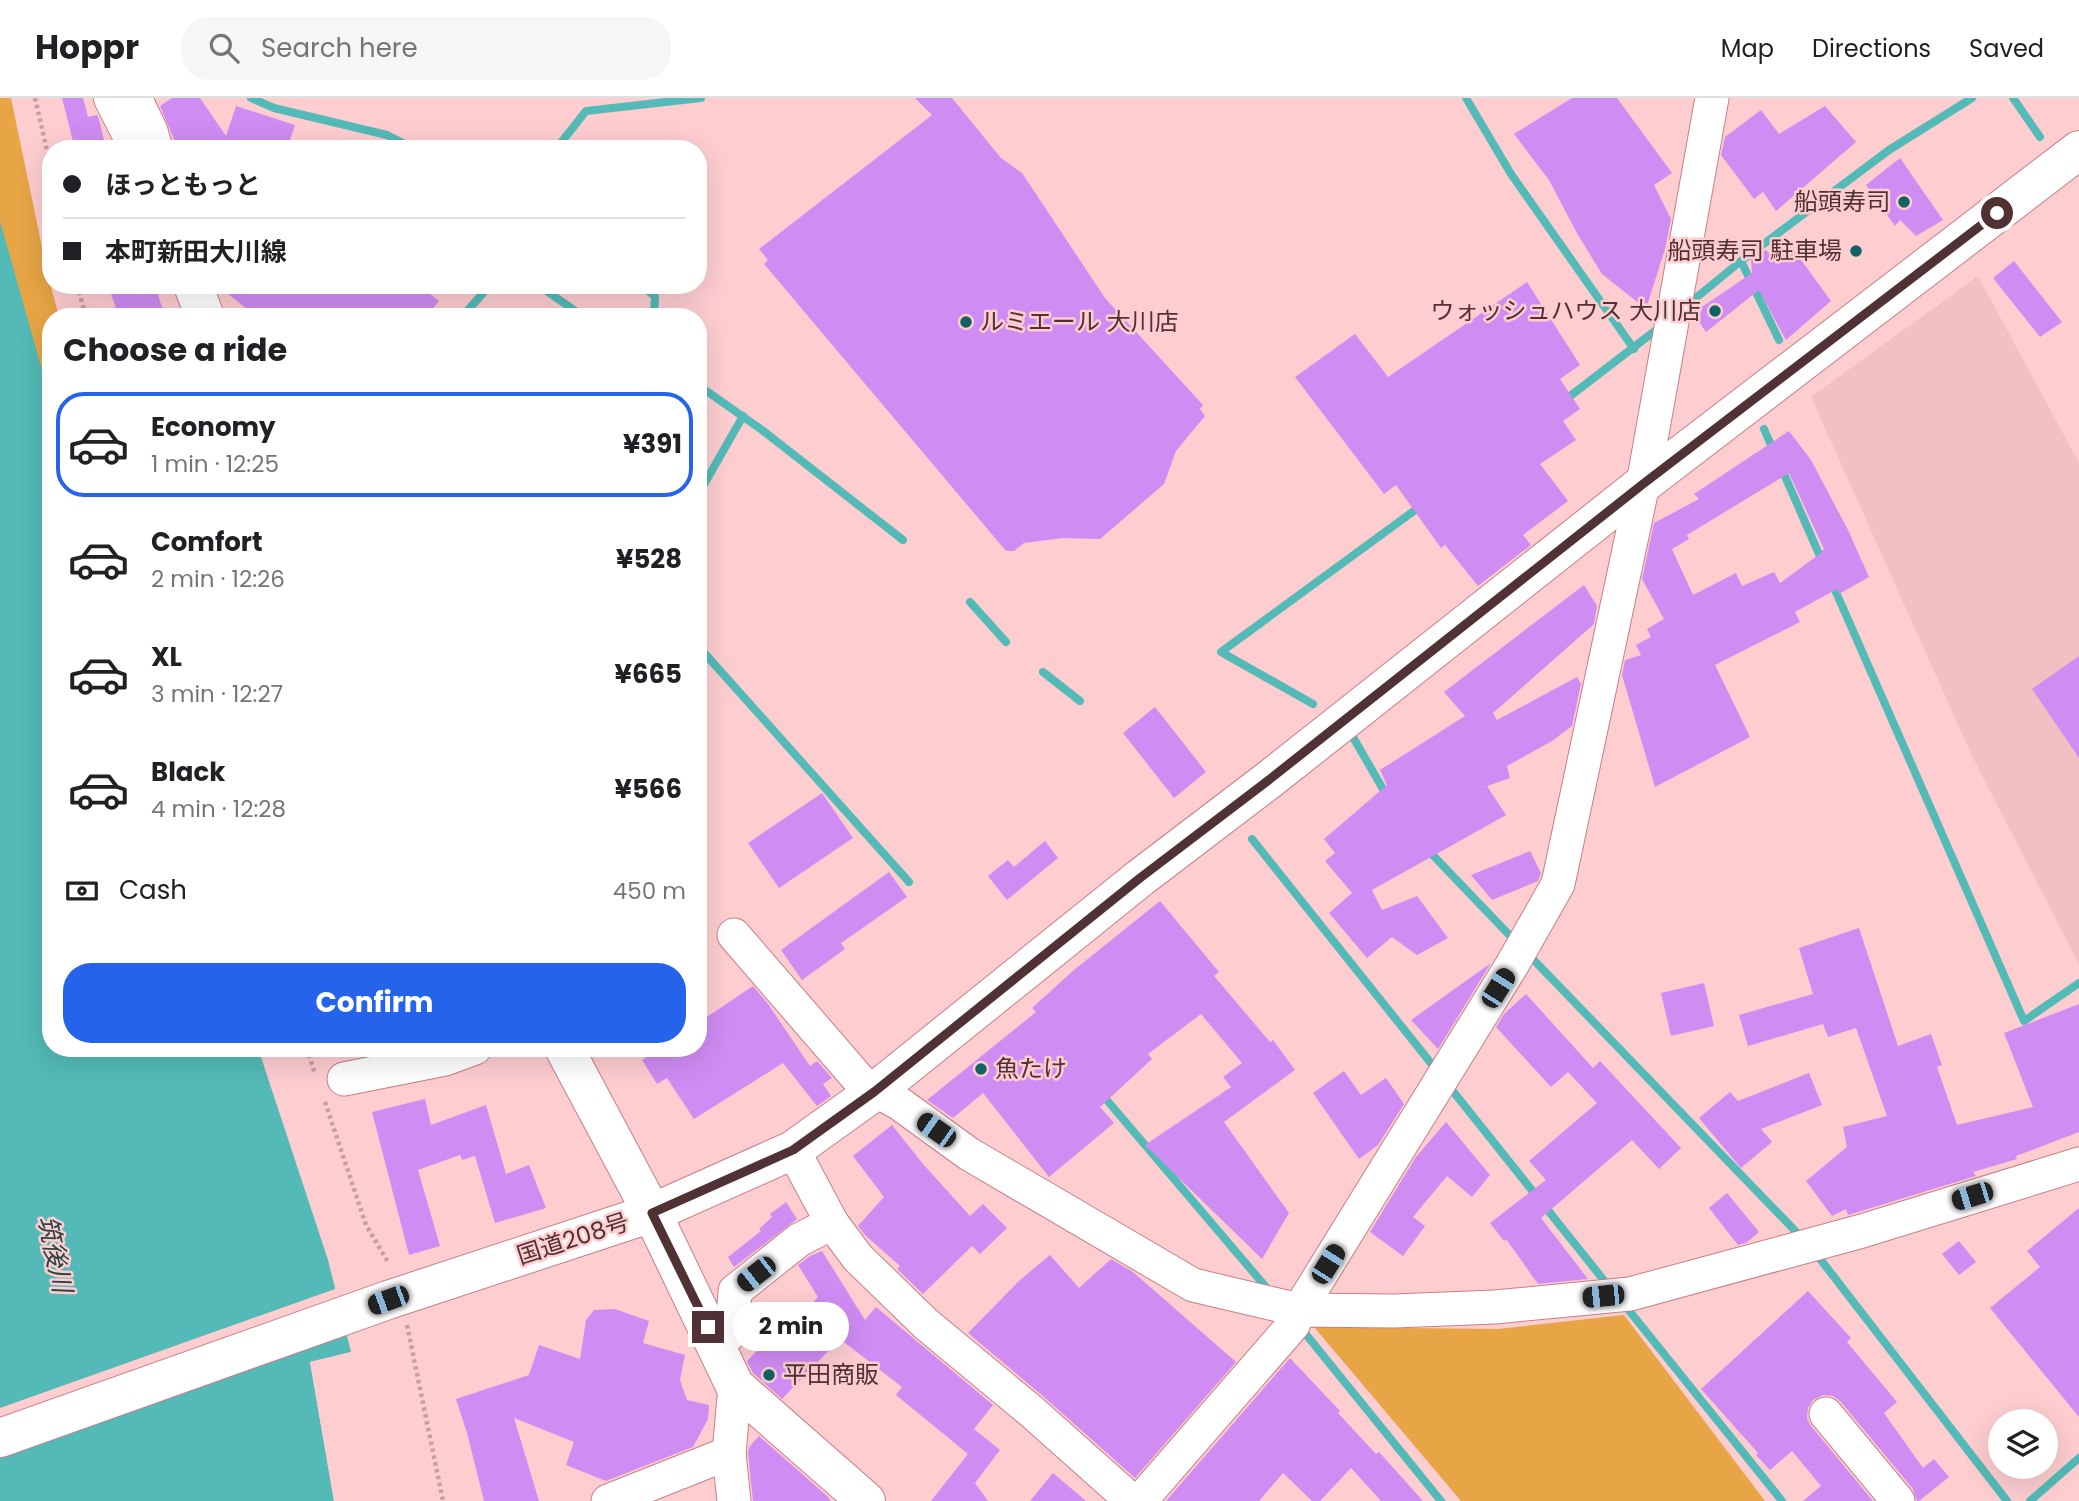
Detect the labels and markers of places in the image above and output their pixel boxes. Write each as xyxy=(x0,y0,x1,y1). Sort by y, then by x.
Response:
place label: 船頭寿司 xyxy=(1794,185,1890,218)
marker: 船頭寿司 xyxy=(1896,194,1912,210)
place label: 船頭寿司 駐車場 xyxy=(1668,234,1842,267)
marker: 船頭寿司 駐車場 xyxy=(1848,243,1864,259)
place label: ウォッシュハウス 大川店 xyxy=(1431,294,1701,327)
marker: ウォッシュハウス 大川店 xyxy=(1707,303,1723,319)
place label: ルミエール 大川店 xyxy=(980,305,1178,338)
marker: ルミエール 大川店 xyxy=(958,314,974,330)
place label: 魚たけ xyxy=(995,1052,1067,1085)
marker: 魚たけ xyxy=(973,1061,989,1077)
place label: 平田商販 xyxy=(783,1358,879,1391)
marker: 平田商販 xyxy=(761,1367,777,1383)

